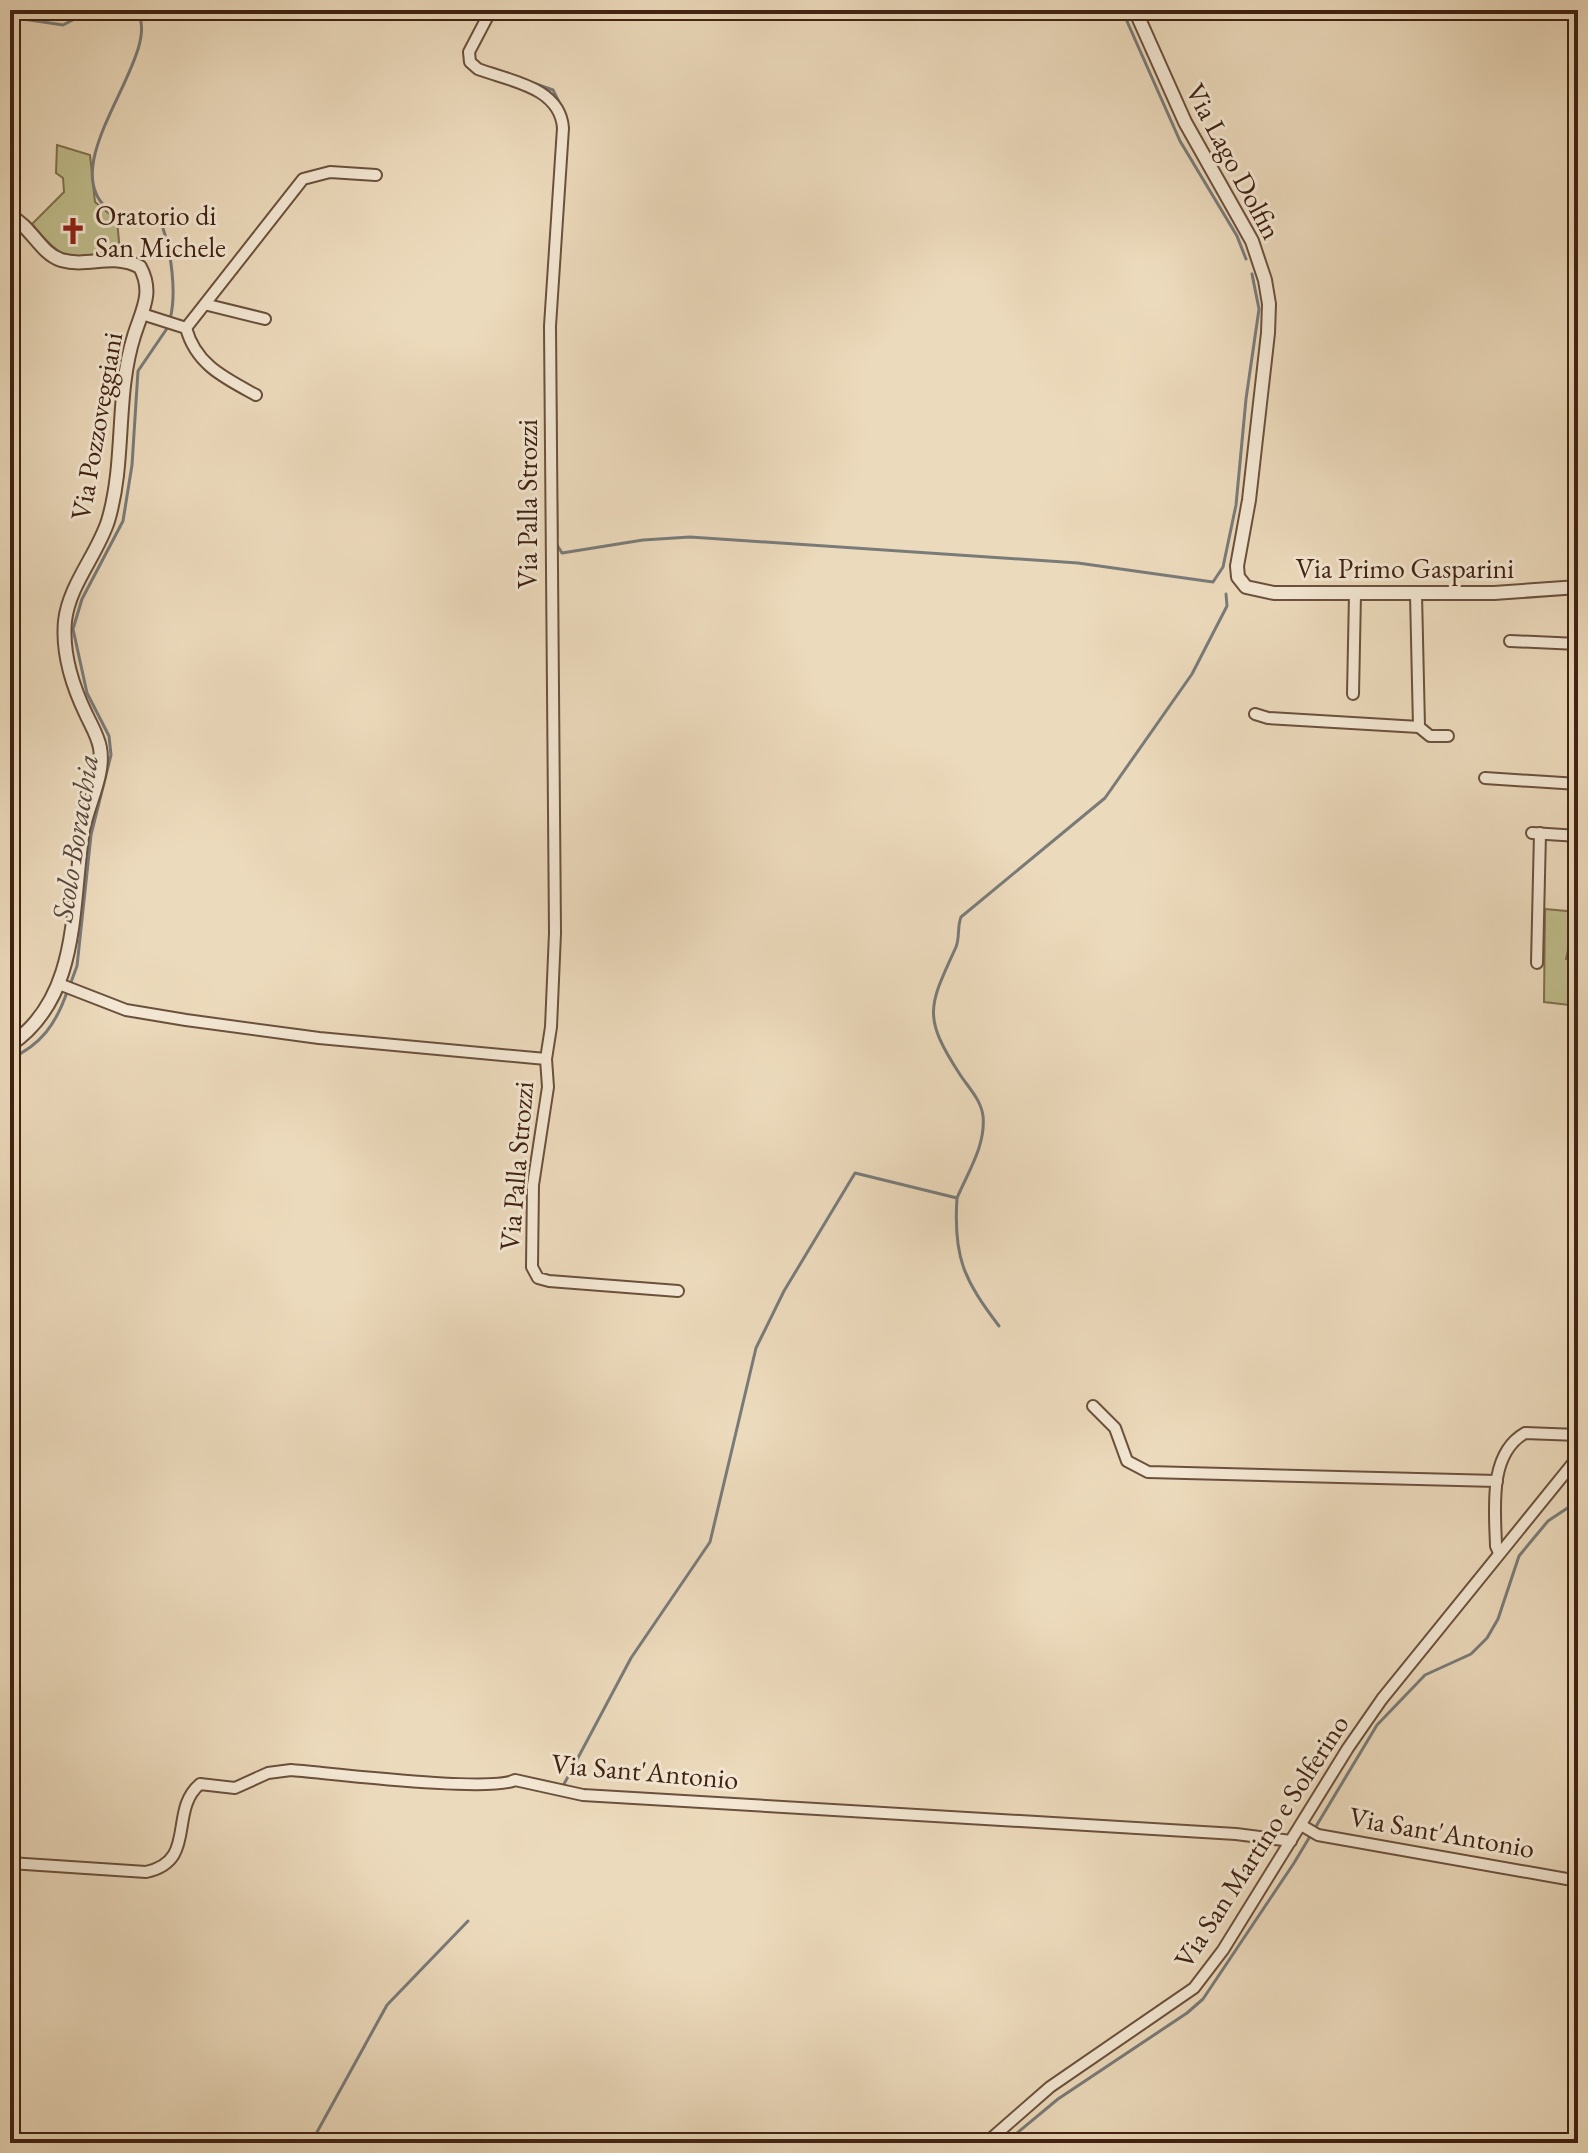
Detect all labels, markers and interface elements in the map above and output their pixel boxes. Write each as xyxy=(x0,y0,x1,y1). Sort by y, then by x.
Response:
street label: Via Lago Dolfin xyxy=(1178,77,1290,245)
place label: Oratorio di San Michele xyxy=(95,197,226,265)
church icon: Oratorio di San Michele xyxy=(58,216,88,246)
street label: Via Pozzoveggiani xyxy=(62,329,130,523)
street label: Via Palla Strozzi xyxy=(509,419,545,589)
street label: Via Primo Gasparini xyxy=(1296,550,1514,586)
water label: Scolo Boracchia xyxy=(42,751,107,925)
street label: Via Palla Strozzi xyxy=(491,1080,541,1252)
street label: Via San Martino e Solferino xyxy=(1166,1707,1356,1975)
street label: Via Sant'Antonio xyxy=(550,1745,740,1797)
street label: Via Sant'Antonio xyxy=(1347,1798,1537,1866)

